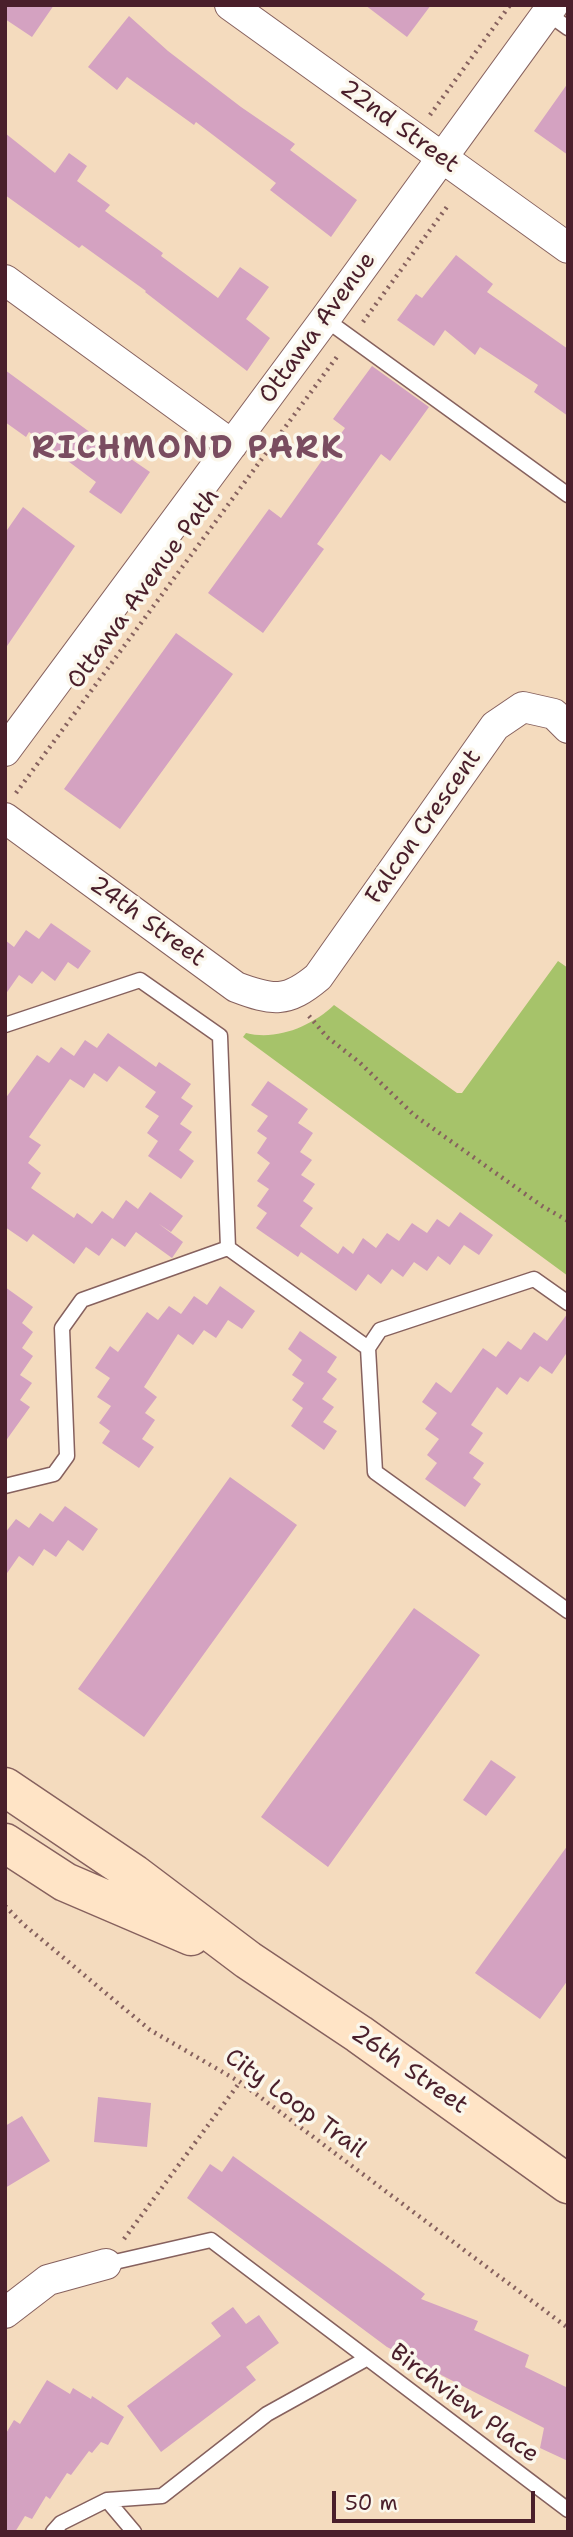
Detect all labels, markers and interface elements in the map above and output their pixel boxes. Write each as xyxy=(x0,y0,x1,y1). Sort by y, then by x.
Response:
street label: 22nd Street xyxy=(334,74,464,180)
street label: Ottawa Avenue xyxy=(254,247,382,409)
district label: RICHMOND PARK xyxy=(33,431,343,469)
street label: Ottawa Avenue Path xyxy=(62,483,226,695)
street label: Falcon Crescent xyxy=(360,744,488,910)
street label: 24th Street xyxy=(84,870,210,974)
street label: 26th Street xyxy=(345,2019,473,2121)
street label: City Loop Trail xyxy=(219,2043,371,2165)
street label: Birchview Place xyxy=(384,2339,544,2469)
scale bar xyxy=(335,2478,538,2522)
text: 50 m xyxy=(345,2489,398,2517)

